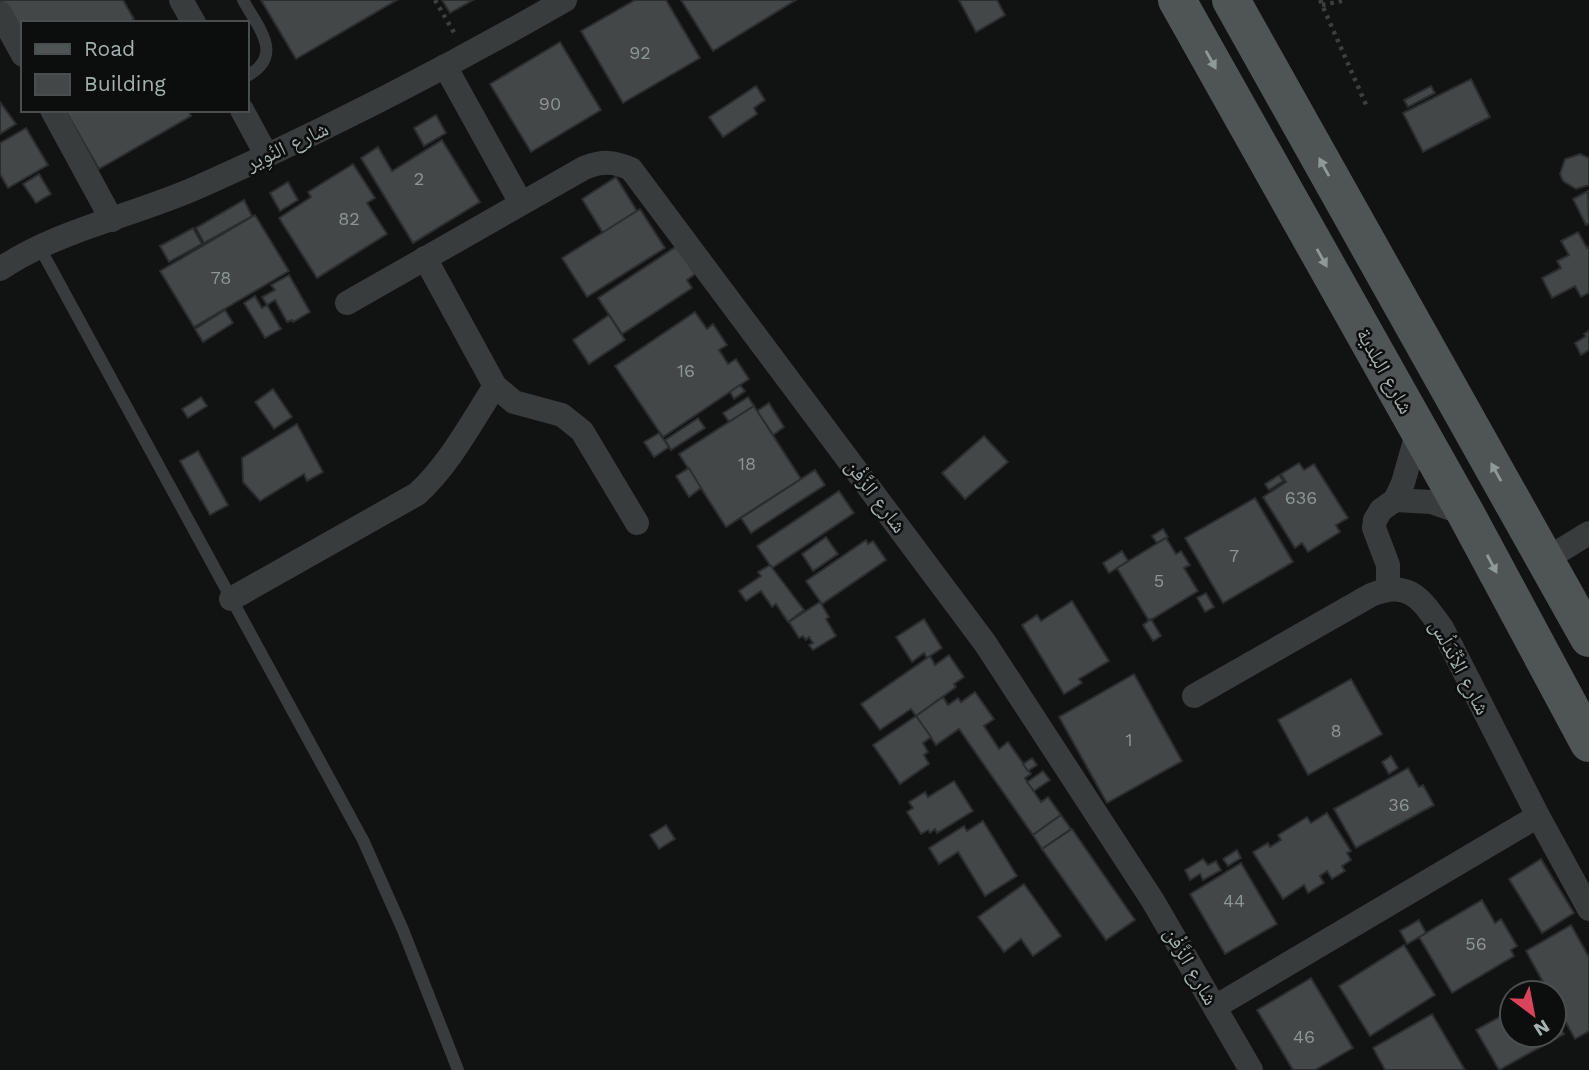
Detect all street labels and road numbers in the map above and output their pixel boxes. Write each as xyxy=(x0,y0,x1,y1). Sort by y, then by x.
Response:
street label: شارع النُوِير xyxy=(241,116,334,179)
street label: شارع البلدية xyxy=(1351,323,1419,419)
street label: شارع الزَّفْن xyxy=(840,454,912,538)
street label: شارع الأنْدَلُس xyxy=(1424,615,1496,719)
street label: شارع الزَّفْن xyxy=(1158,922,1224,1010)

